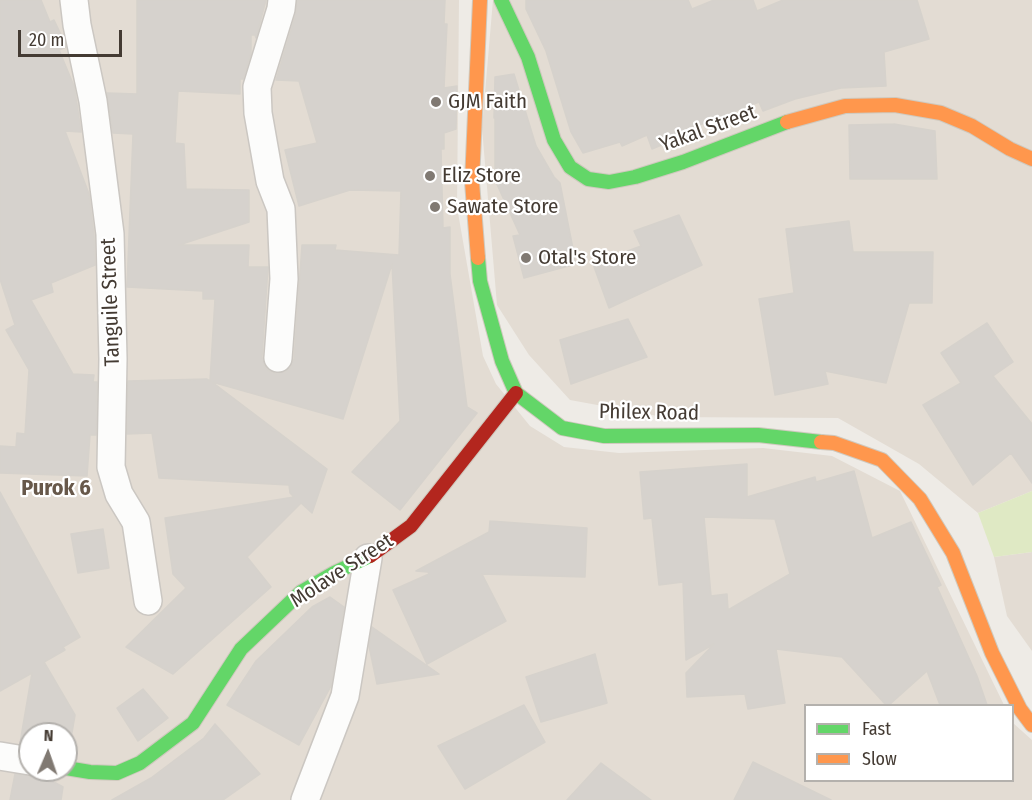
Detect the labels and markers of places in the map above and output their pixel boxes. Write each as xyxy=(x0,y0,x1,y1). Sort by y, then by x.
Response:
place label: GJM Faith xyxy=(448,89,527,115)
marker: GJM Faith xyxy=(429,95,443,109)
place label: Eliz Store xyxy=(442,163,521,189)
marker: Eliz Store xyxy=(423,169,437,183)
place label: Sawate Store xyxy=(447,194,558,220)
marker: Sawate Store xyxy=(428,200,442,214)
place label: Otal's Store xyxy=(538,245,636,271)
marker: Otal's Store xyxy=(519,251,533,265)

